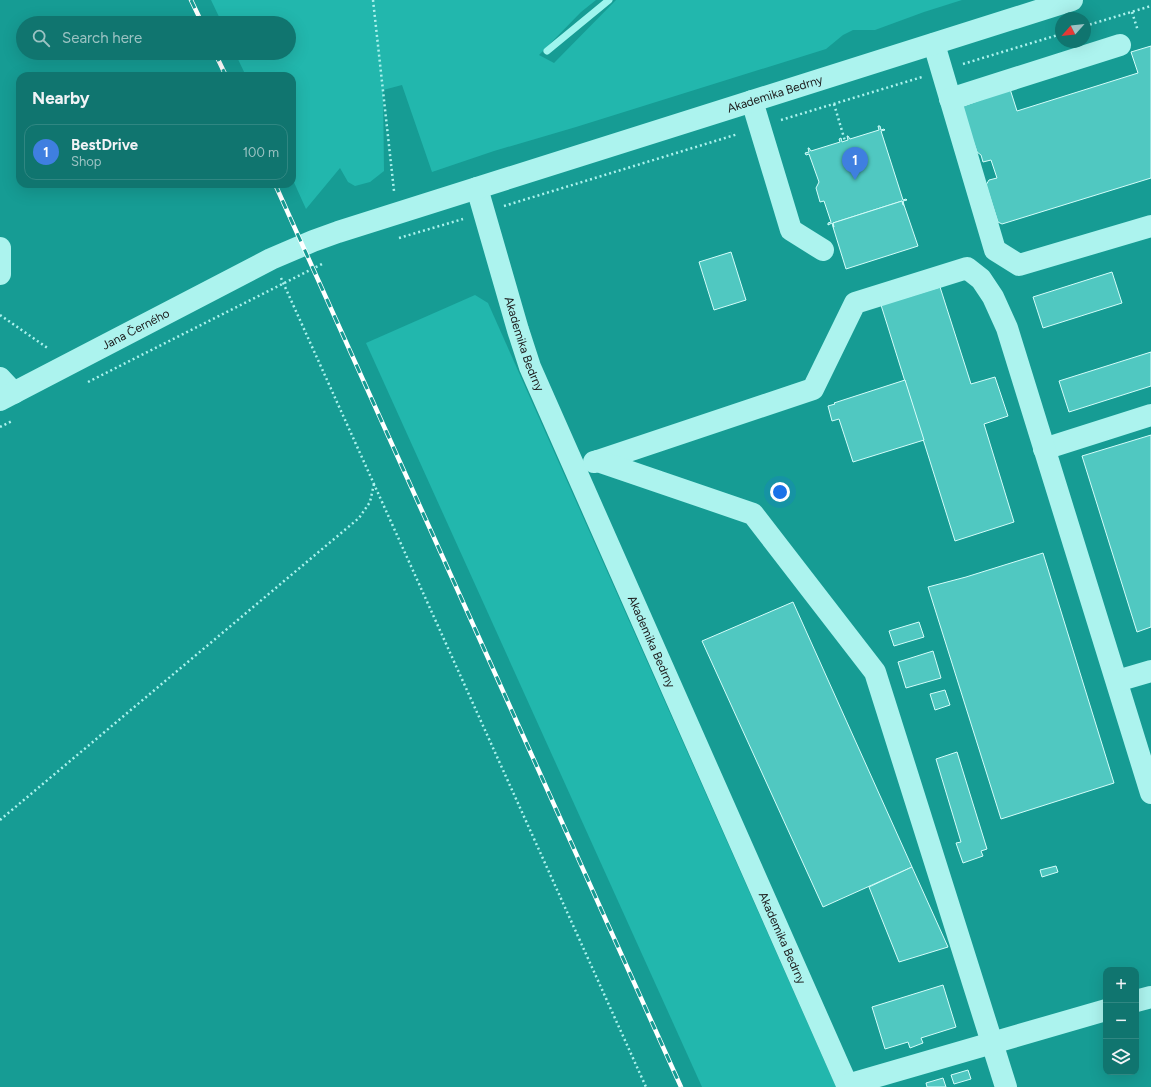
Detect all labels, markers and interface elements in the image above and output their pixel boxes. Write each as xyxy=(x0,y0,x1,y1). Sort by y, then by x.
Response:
north arrow xyxy=(1055,12,1091,48)
search box xyxy=(16,16,296,60)
icon: search xyxy=(30,27,52,49)
text: Search here xyxy=(62,29,142,47)
street label: Akademika Bedrny xyxy=(725,72,825,116)
text: Nearby xyxy=(32,88,90,108)
text: BestDrive xyxy=(71,136,138,154)
text: 1 xyxy=(43,145,49,160)
text: 100 m xyxy=(243,145,279,160)
pin: 1 xyxy=(842,147,868,180)
text: Shop xyxy=(71,154,101,169)
street label: Akademika Bedrny xyxy=(502,295,547,394)
street label: Jana Černého xyxy=(100,306,172,353)
your location xyxy=(770,482,790,502)
street label: Akademika Bedrny xyxy=(625,593,678,691)
street label: Akademika Bedrny xyxy=(756,890,809,987)
map controls xyxy=(1103,967,1139,1075)
button: + xyxy=(1103,967,1139,1003)
button: − xyxy=(1103,1003,1139,1039)
button: layers xyxy=(1103,1039,1139,1075)

